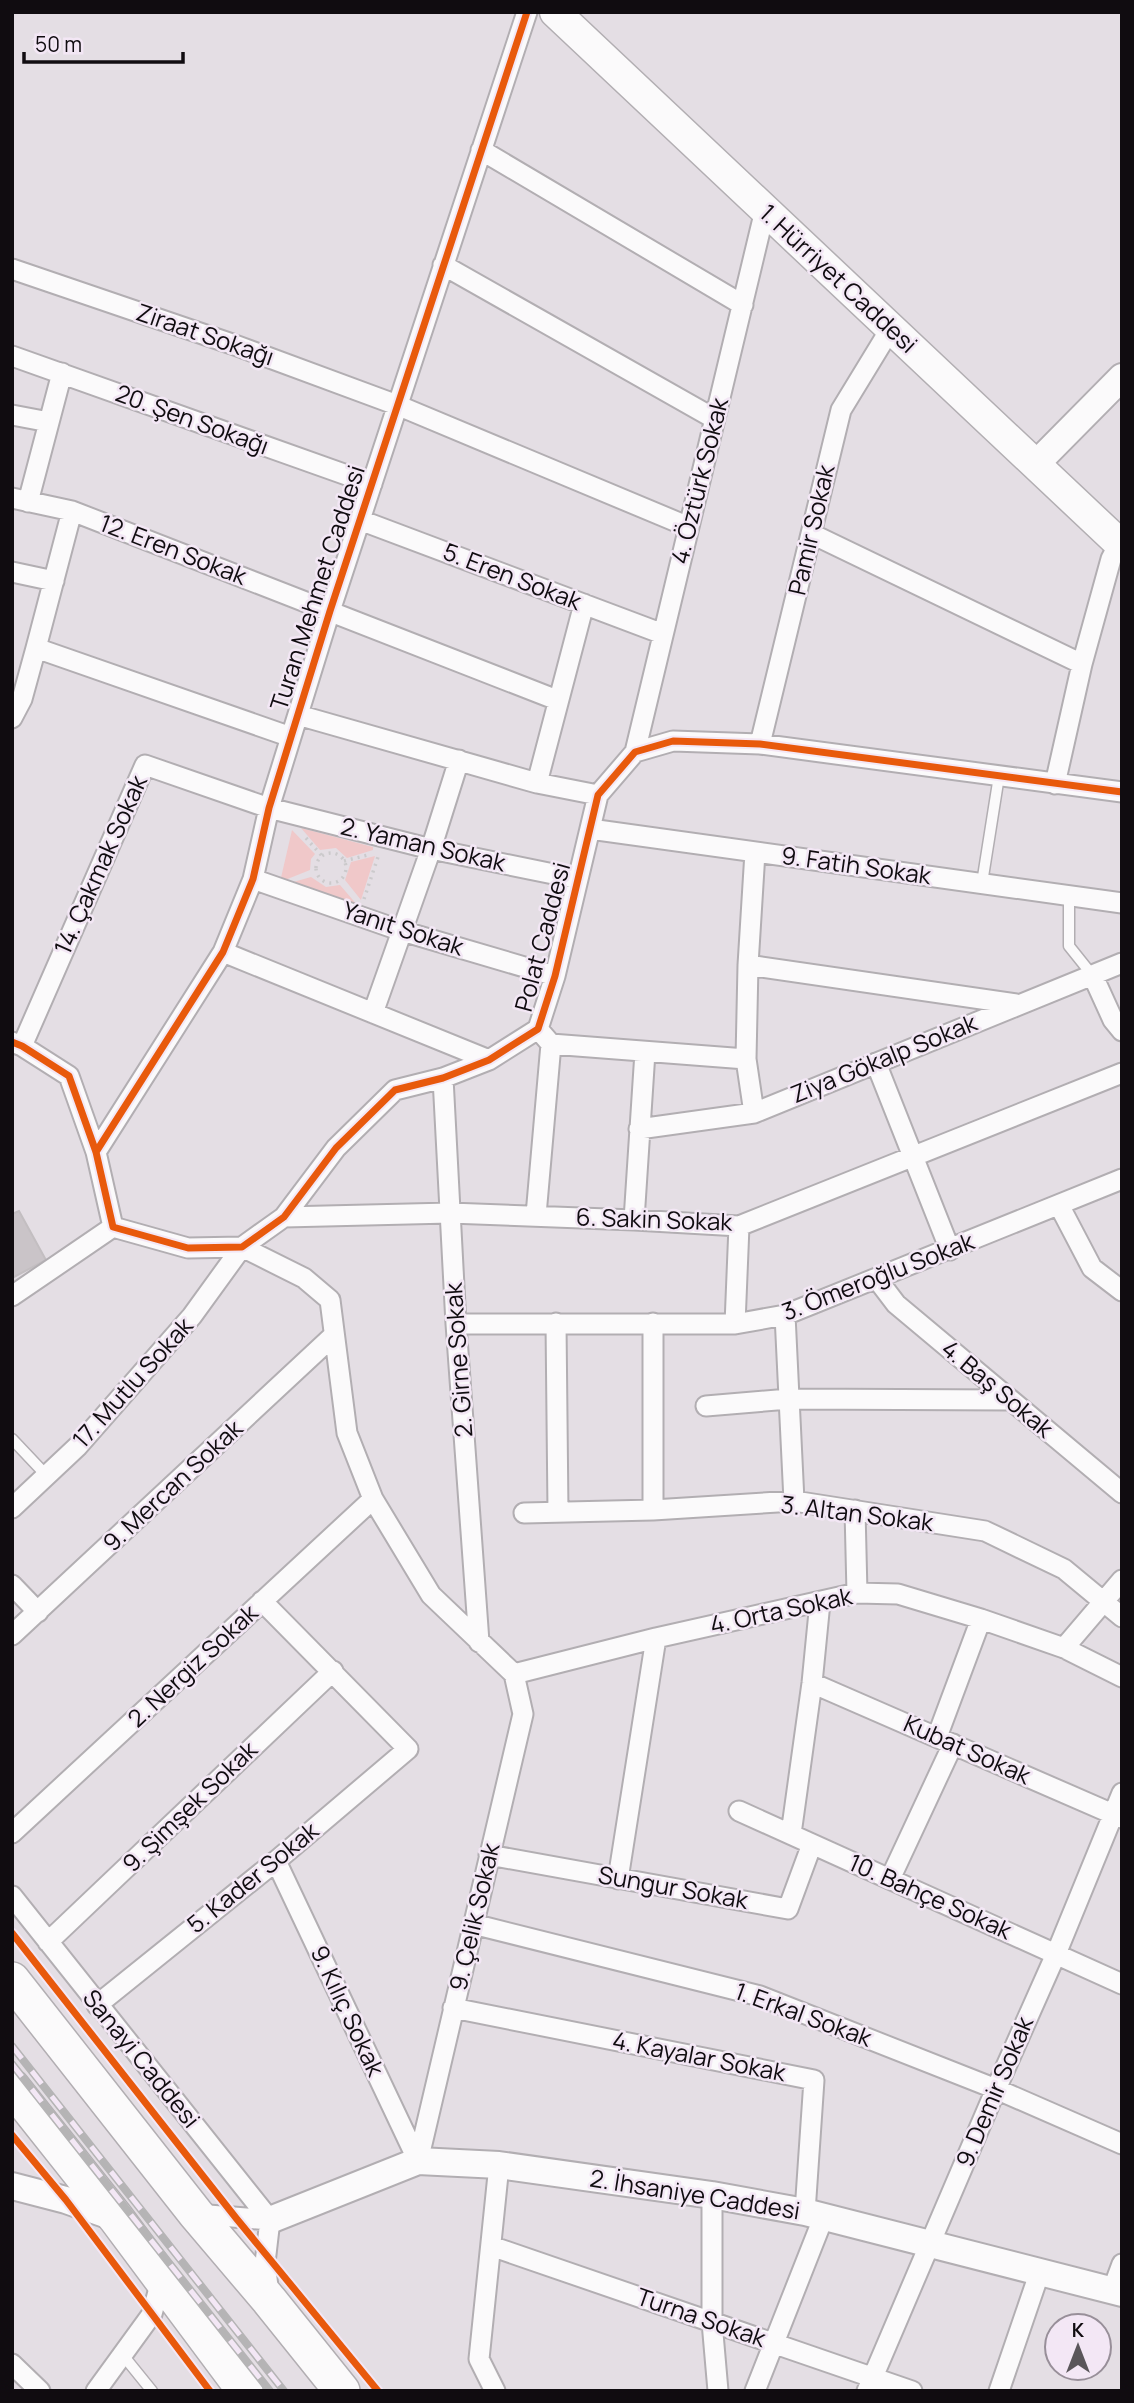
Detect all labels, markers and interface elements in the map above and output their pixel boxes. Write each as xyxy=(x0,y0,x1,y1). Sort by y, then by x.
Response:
scale bar xyxy=(24,21,184,65)
text: 50 m xyxy=(35,30,82,58)
street label: 1. Hürriyet Caddesi xyxy=(753,196,925,360)
street label: Ziraat Sokağı xyxy=(132,295,279,373)
street label: 20. Şen Sokağı xyxy=(111,376,274,462)
street label: 4. Öztürk Sokak xyxy=(662,393,735,567)
street label: Pamir Sokak xyxy=(780,460,842,598)
street label: Turan Mehmet Caddesi xyxy=(261,461,372,715)
street label: 12. Eren Sokak xyxy=(95,505,253,592)
street label: 5. Eren Sokak xyxy=(439,534,587,618)
street label: 14. Çakmak Sokak xyxy=(45,769,154,959)
street label: 2. Yaman Sokak xyxy=(338,809,510,879)
street label: 9. Fatih Sokak xyxy=(779,838,934,891)
street label: Polat Caddesi xyxy=(506,858,577,1015)
street label: Yanıt Sokak xyxy=(339,893,469,963)
street label: Ziya Gökalp Sokak xyxy=(786,1005,982,1110)
street label: 6. Sakin Sokak xyxy=(575,1199,734,1238)
street label: 3. Ömeroğlu Sokak xyxy=(777,1223,979,1327)
street label: 2. Girne Sokak xyxy=(436,1281,479,1439)
street label: 17. Mutlu Sokak xyxy=(64,1309,200,1455)
street label: 4. Baş Sokak xyxy=(935,1331,1062,1445)
street label: 9. Mercan Sokak xyxy=(95,1411,250,1558)
street label: 3. Altan Sokak xyxy=(779,1487,936,1538)
street label: 4. Orta Sokak xyxy=(707,1578,856,1641)
street label: 2. Nergiz Sokak xyxy=(120,1595,265,1734)
street label: Kubat Sokak xyxy=(899,1706,1037,1792)
street label: 9. Şimşek Sokak xyxy=(114,1732,264,1879)
street label: 5. Kader Sokak xyxy=(179,1813,326,1940)
street label: 9. Çelik Sokak xyxy=(441,1839,507,1994)
street label: 10. Bahçe Sokak xyxy=(844,1845,1018,1947)
street label: Sungur Sokak xyxy=(596,1857,752,1916)
street label: 9. Kılıç Sokak xyxy=(304,1940,393,2082)
street label: 1. Erkal Sokak xyxy=(730,1974,878,2054)
street label: Sanayi Caddesi xyxy=(76,1982,208,2134)
street label: 9. Demir Sokak xyxy=(947,2010,1041,2172)
street label: 4. Kayalar Sokak xyxy=(610,2023,790,2089)
street label: 2. İhsaniye Caddesi xyxy=(588,2161,803,2226)
street label: Turna Sokak xyxy=(633,2279,772,2354)
north arrow xyxy=(1043,2312,1113,2382)
text: K xyxy=(1072,2317,1085,2343)

